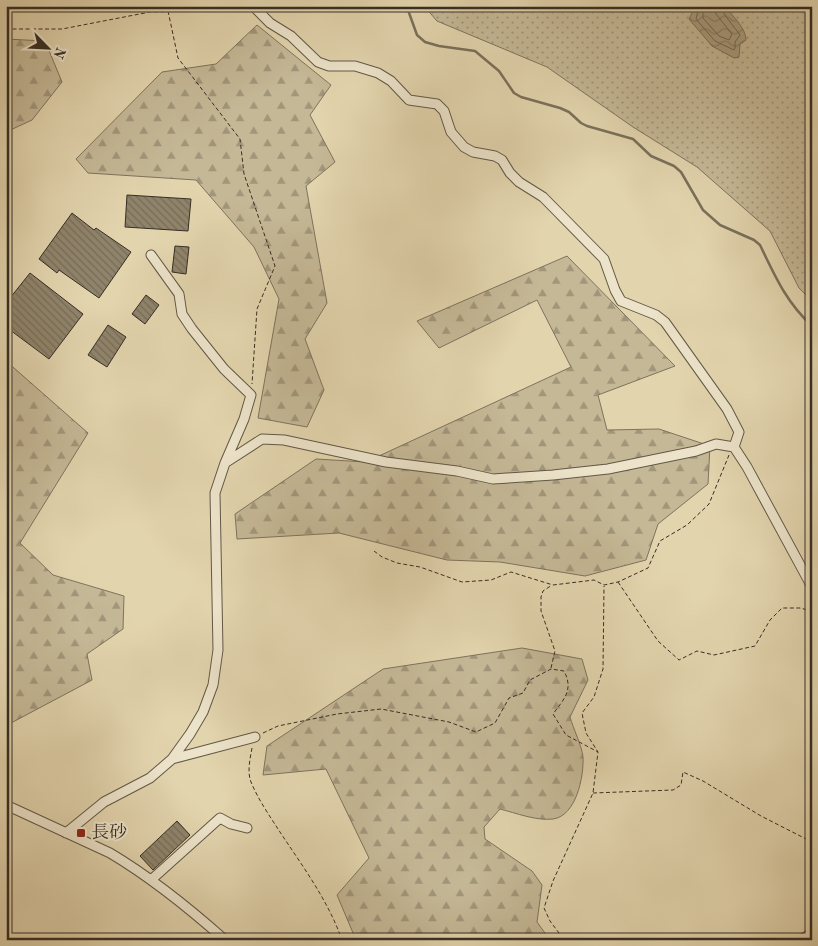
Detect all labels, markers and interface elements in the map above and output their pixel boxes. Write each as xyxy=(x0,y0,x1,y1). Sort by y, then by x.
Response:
north arrow xyxy=(22,22,72,72)
text: N xyxy=(50,45,68,61)
place label: 長砂 xyxy=(91,822,127,842)
marker: 長砂 xyxy=(75,827,87,839)

